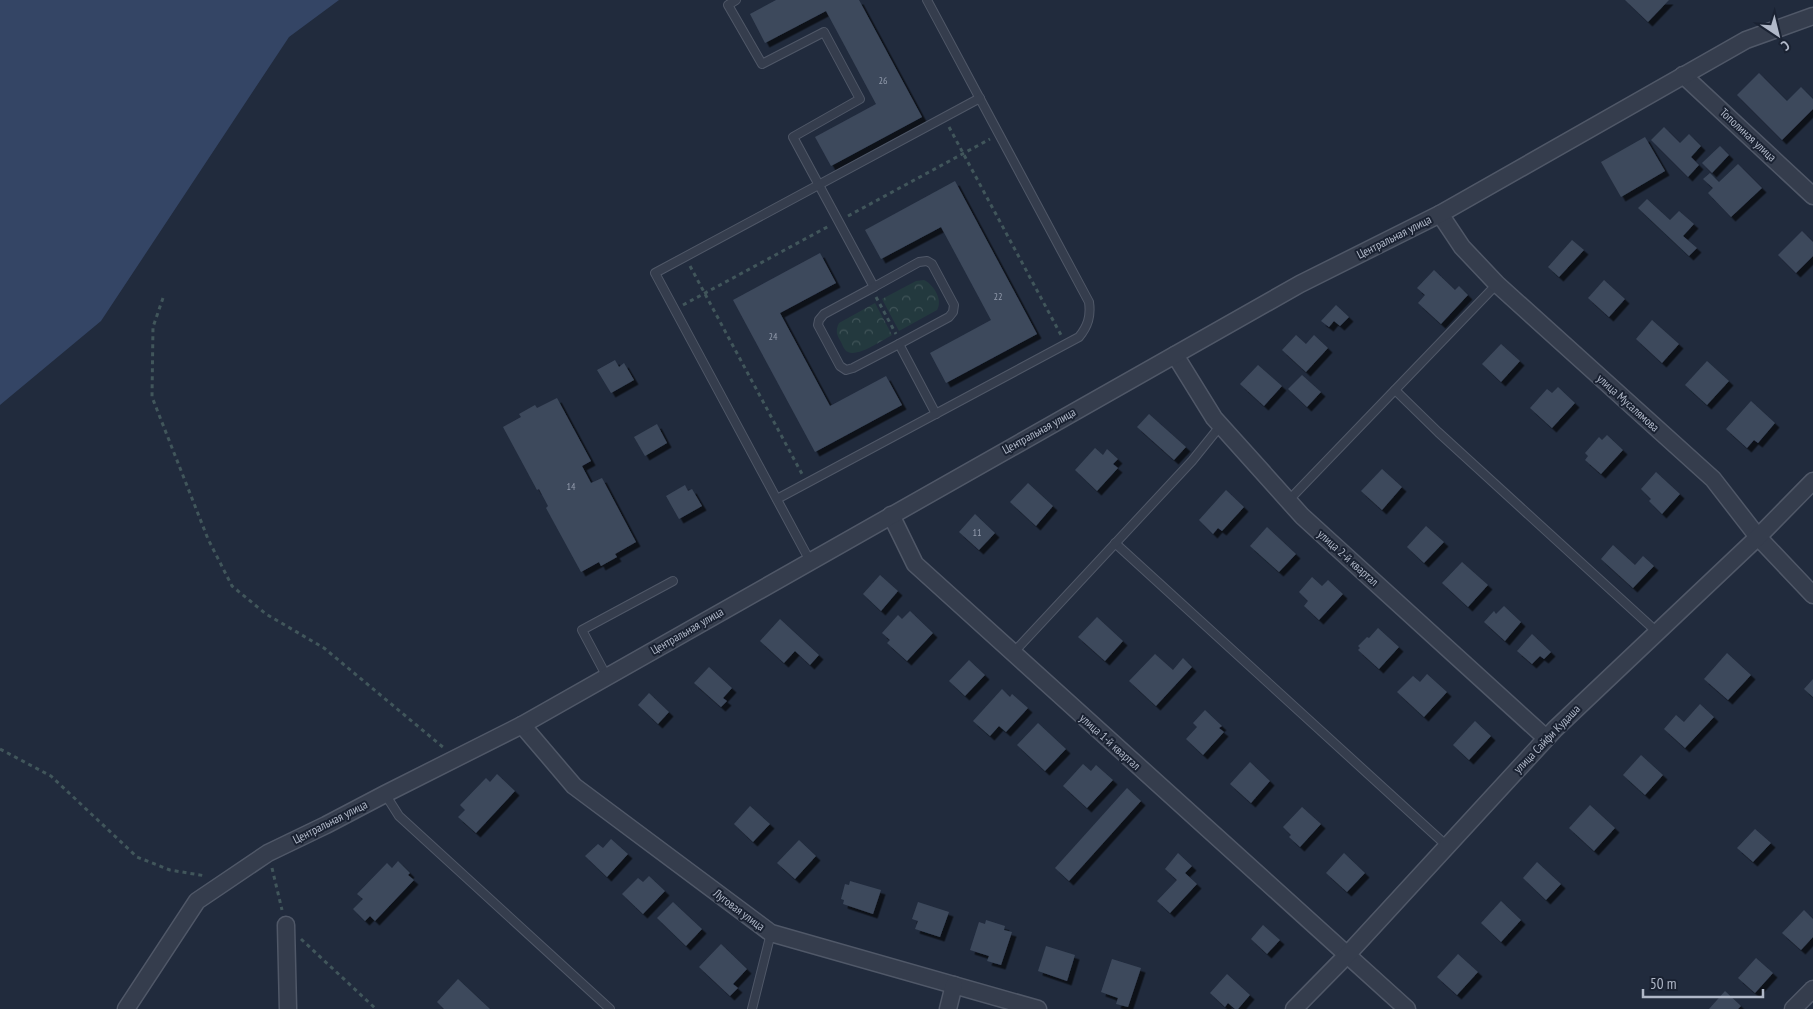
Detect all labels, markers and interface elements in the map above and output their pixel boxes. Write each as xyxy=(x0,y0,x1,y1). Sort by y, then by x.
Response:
north arrow xyxy=(1753,10,1803,60)
text: С xyxy=(1777,36,1793,55)
house number: 26 xyxy=(879,74,888,87)
street label: Тополиная улица xyxy=(1717,105,1780,165)
street label: Центральная улица xyxy=(1354,211,1434,262)
house number: 22 xyxy=(994,290,1003,303)
house number: 24 xyxy=(769,330,778,343)
street label: улица Мусалямова xyxy=(1594,371,1663,435)
street label: Центральная улица xyxy=(999,404,1078,457)
house number: 14 xyxy=(567,480,576,493)
house number: 11 xyxy=(973,526,982,539)
street label: улица 2-й квартал xyxy=(1315,526,1382,589)
street label: Центральная улица xyxy=(648,604,726,657)
street label: улица Сайфи Кудаша xyxy=(1510,701,1583,776)
street label: улица 1-й квартал xyxy=(1077,710,1144,773)
street label: Центральная улица xyxy=(290,796,370,847)
street label: Луговая улица xyxy=(710,885,768,934)
scale bar xyxy=(1643,966,1763,998)
text: 50 m xyxy=(1650,974,1676,993)

